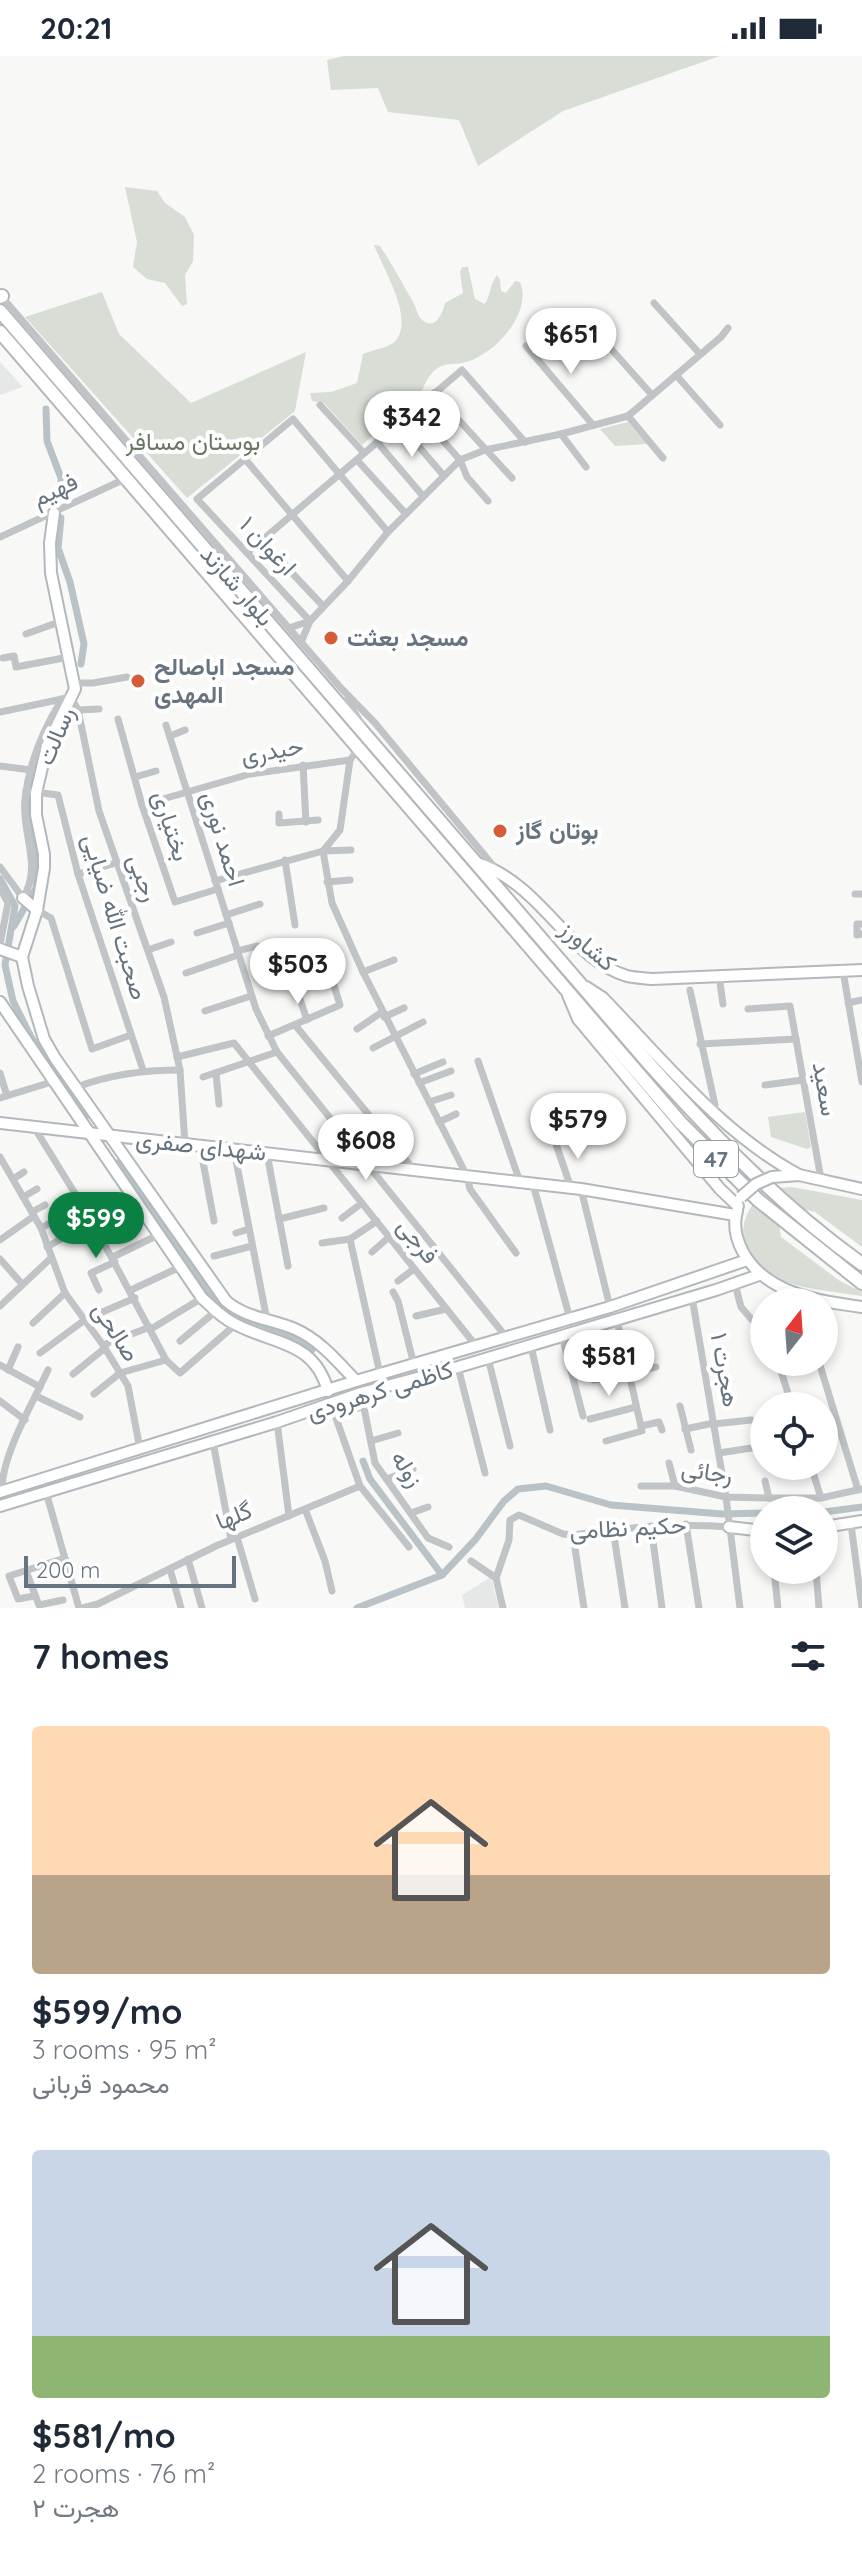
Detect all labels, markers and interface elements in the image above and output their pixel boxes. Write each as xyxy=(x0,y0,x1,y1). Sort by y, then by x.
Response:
text: 20:21 xyxy=(40,9,112,47)
pin: $651 xyxy=(524,308,618,376)
text: $651 xyxy=(544,317,599,350)
pin: $342 xyxy=(365,391,459,459)
text: $342 xyxy=(382,400,442,433)
park label: بوستان مسافر xyxy=(125,426,260,457)
street label: فهیم xyxy=(27,466,83,514)
street label: ارغوان ۱ xyxy=(233,509,304,582)
street label: بلوار شازند xyxy=(194,539,281,632)
place label: مسجد بعثت xyxy=(347,622,469,652)
marker: مسجد بعثت xyxy=(322,629,340,647)
place label: مسجد اباصالح المهدی xyxy=(154,651,294,710)
marker: مسجد اباصالح المهدی xyxy=(129,672,147,690)
street label: رسالت xyxy=(29,702,82,770)
street label: حیدری xyxy=(238,730,305,771)
street label: بختیاری xyxy=(146,787,197,865)
street label: احمد نوری xyxy=(194,788,253,890)
place label: بوتان گاز xyxy=(515,815,599,846)
marker: بوتان گاز xyxy=(491,822,509,840)
street label: صحبت الله ضیایی xyxy=(77,830,155,1003)
street label: رجبی xyxy=(121,850,166,906)
street label: کشاورز xyxy=(553,913,623,978)
pin: $503 xyxy=(251,938,345,1006)
text: $503 xyxy=(268,947,328,980)
street label: سعید xyxy=(807,1060,845,1118)
pin: $579 xyxy=(531,1093,625,1161)
text: $579 xyxy=(548,1102,608,1135)
pin: $608 xyxy=(319,1114,413,1182)
street label: شهدای صفری xyxy=(134,1123,268,1168)
text: $608 xyxy=(336,1123,396,1156)
road number: 47 xyxy=(694,1141,738,1177)
pin: $599 xyxy=(49,1192,143,1260)
text: $599 xyxy=(66,1201,126,1234)
street label: فرجی xyxy=(391,1211,446,1270)
north arrow xyxy=(750,1288,838,1376)
map controls xyxy=(750,1288,838,1584)
street label: صالحی xyxy=(87,1296,147,1367)
pin: $581 xyxy=(562,1330,656,1398)
street label: هجرت ۱ xyxy=(704,1330,747,1409)
text: $581 xyxy=(582,1339,636,1372)
street label: کاظمی کرهرودی xyxy=(303,1354,457,1427)
button: locate xyxy=(750,1392,838,1480)
street label: زوله xyxy=(384,1444,431,1493)
street label: رجائی xyxy=(679,1453,735,1490)
street label: گلها xyxy=(211,1494,257,1537)
button: layers xyxy=(750,1496,838,1584)
street label: حکیم نظامی xyxy=(569,1509,687,1547)
scale bar xyxy=(24,1552,236,1588)
text: 200 m xyxy=(36,1556,100,1584)
icon: filters xyxy=(786,1634,830,1678)
text: 7 homes xyxy=(32,1635,169,1678)
icon: home xyxy=(359,1778,503,1922)
text: $599/mo xyxy=(32,1990,182,2033)
text: 3 rooms · 95 m² xyxy=(32,2033,216,2066)
text: محمود قربانی xyxy=(32,2067,170,2100)
icon: home xyxy=(359,2202,503,2346)
text: $581/mo xyxy=(32,2414,176,2457)
text: 2 rooms · 76 m² xyxy=(32,2457,215,2490)
text: هجرت ۲ xyxy=(32,2491,119,2524)

